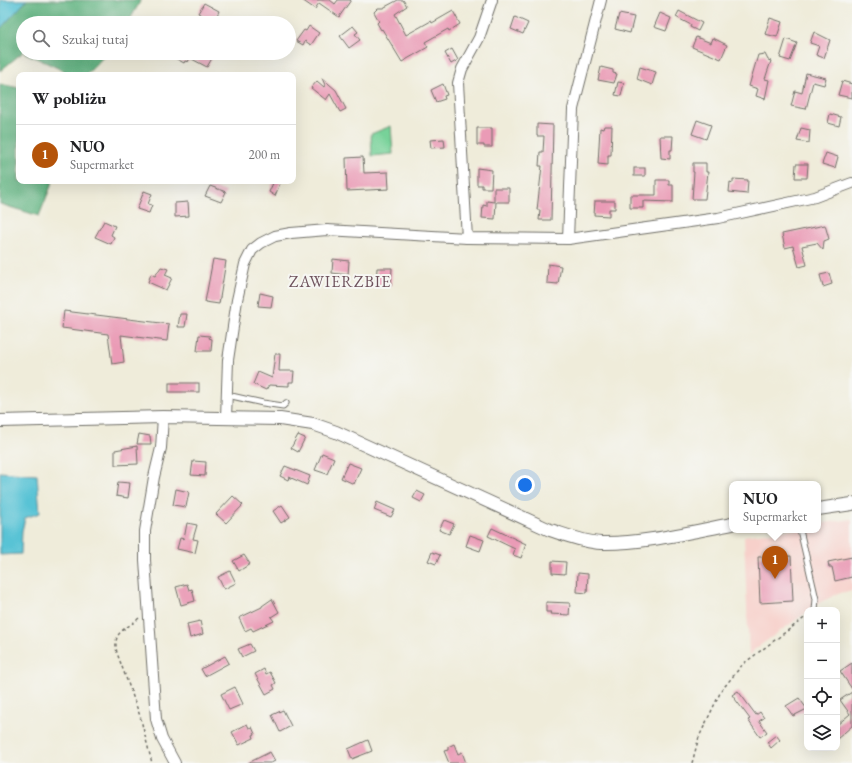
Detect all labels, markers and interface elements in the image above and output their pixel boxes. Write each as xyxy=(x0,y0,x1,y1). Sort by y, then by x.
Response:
search box xyxy=(16,16,296,60)
icon: search xyxy=(30,27,52,49)
text: Szukaj tutaj xyxy=(62,29,128,48)
text: W pobliżu xyxy=(32,87,106,109)
text: NUO xyxy=(70,137,105,156)
text: 1 xyxy=(42,146,48,163)
text: 200 m xyxy=(249,146,280,163)
text: Supermarket xyxy=(70,156,134,173)
district label: ZAWIERZBIE xyxy=(289,271,391,292)
your location xyxy=(515,475,535,495)
popup xyxy=(729,481,821,533)
text: NUO xyxy=(743,489,778,508)
text: Supermarket xyxy=(743,508,807,525)
pin: 1 xyxy=(762,546,788,579)
map controls xyxy=(804,607,840,751)
button: + xyxy=(804,607,840,643)
button: − xyxy=(804,643,840,679)
button: locate xyxy=(804,679,840,715)
button: layers xyxy=(804,715,840,751)

